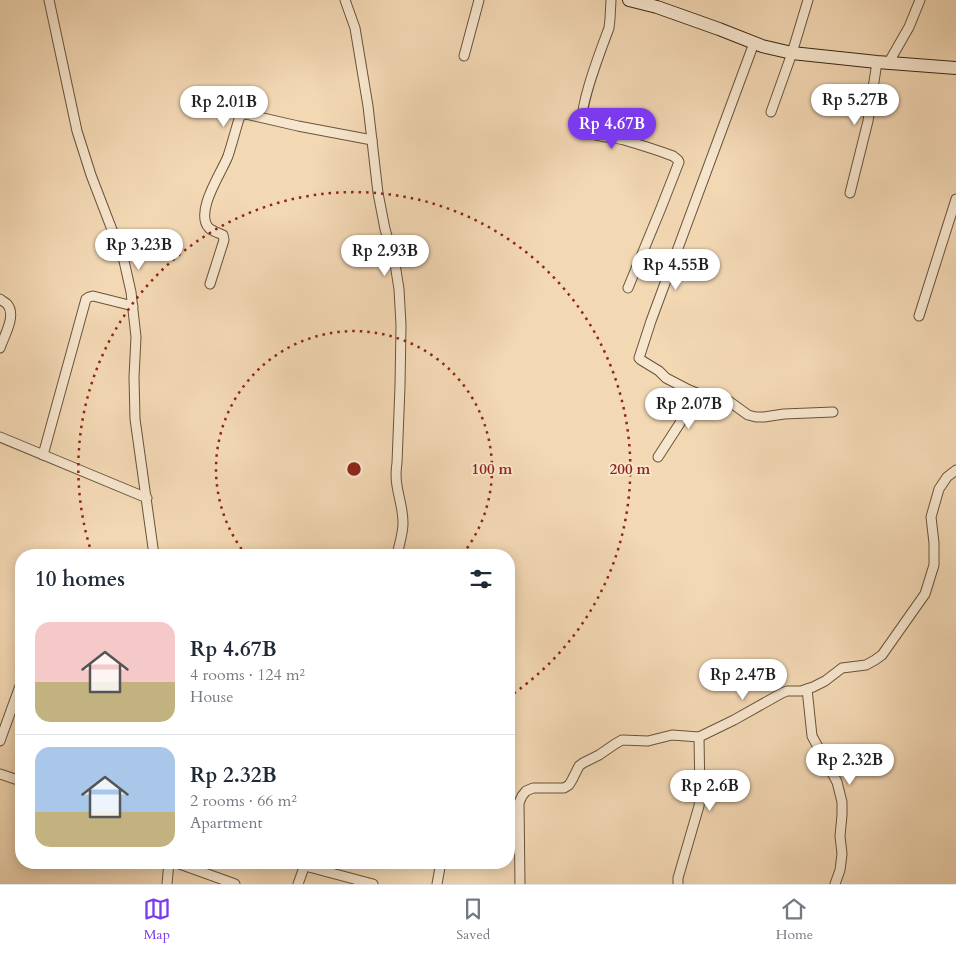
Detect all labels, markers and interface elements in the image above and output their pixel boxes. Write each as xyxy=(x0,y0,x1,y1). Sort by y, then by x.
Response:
pin: Rp 5.27B xyxy=(803,84,907,126)
pin: Rp 2.01B xyxy=(172,86,276,128)
text: Rp 5.27B xyxy=(822,89,888,111)
text: Rp 2.01B xyxy=(191,91,257,113)
pin: Rp 4.67B xyxy=(560,108,664,150)
text: Rp 4.67B xyxy=(579,113,645,135)
pin: Rp 3.23B xyxy=(87,228,191,271)
text: Rp 3.23B xyxy=(106,234,172,256)
pin: Rp 2.93B xyxy=(333,234,437,277)
text: Rp 2.93B xyxy=(352,240,418,262)
pin: Rp 4.55B xyxy=(624,248,728,291)
text: Rp 4.55B xyxy=(643,254,709,276)
pin: Rp 2.07B xyxy=(637,388,741,430)
text: Rp 2.07B xyxy=(656,393,722,415)
text: 100 m xyxy=(472,459,513,479)
text: 200 m xyxy=(610,459,651,479)
centre of rings xyxy=(345,460,363,478)
text: 10 homes xyxy=(35,565,125,594)
icon: filters xyxy=(467,565,495,593)
text: Rp 4.67B xyxy=(190,635,277,664)
icon: home xyxy=(75,642,135,702)
pin: Rp 2.47B xyxy=(691,658,795,701)
text: 4 rooms · 124 m² xyxy=(190,664,305,686)
text: Rp 2.47B xyxy=(710,664,776,686)
text: House xyxy=(190,686,233,708)
pin: Rp 2.32B xyxy=(798,744,902,786)
text: Rp 2.32B xyxy=(817,749,883,771)
text: Rp 2.32B xyxy=(190,761,277,790)
icon: home xyxy=(75,767,135,827)
pin: Rp 2.6B xyxy=(664,770,756,812)
text: Rp 2.6B xyxy=(681,775,739,797)
text: 2 rooms · 66 m² xyxy=(190,790,297,812)
text: Apartment xyxy=(190,812,263,834)
tab: Map xyxy=(143,895,171,944)
tab: Saved xyxy=(456,895,490,944)
tab: Home xyxy=(776,895,813,944)

